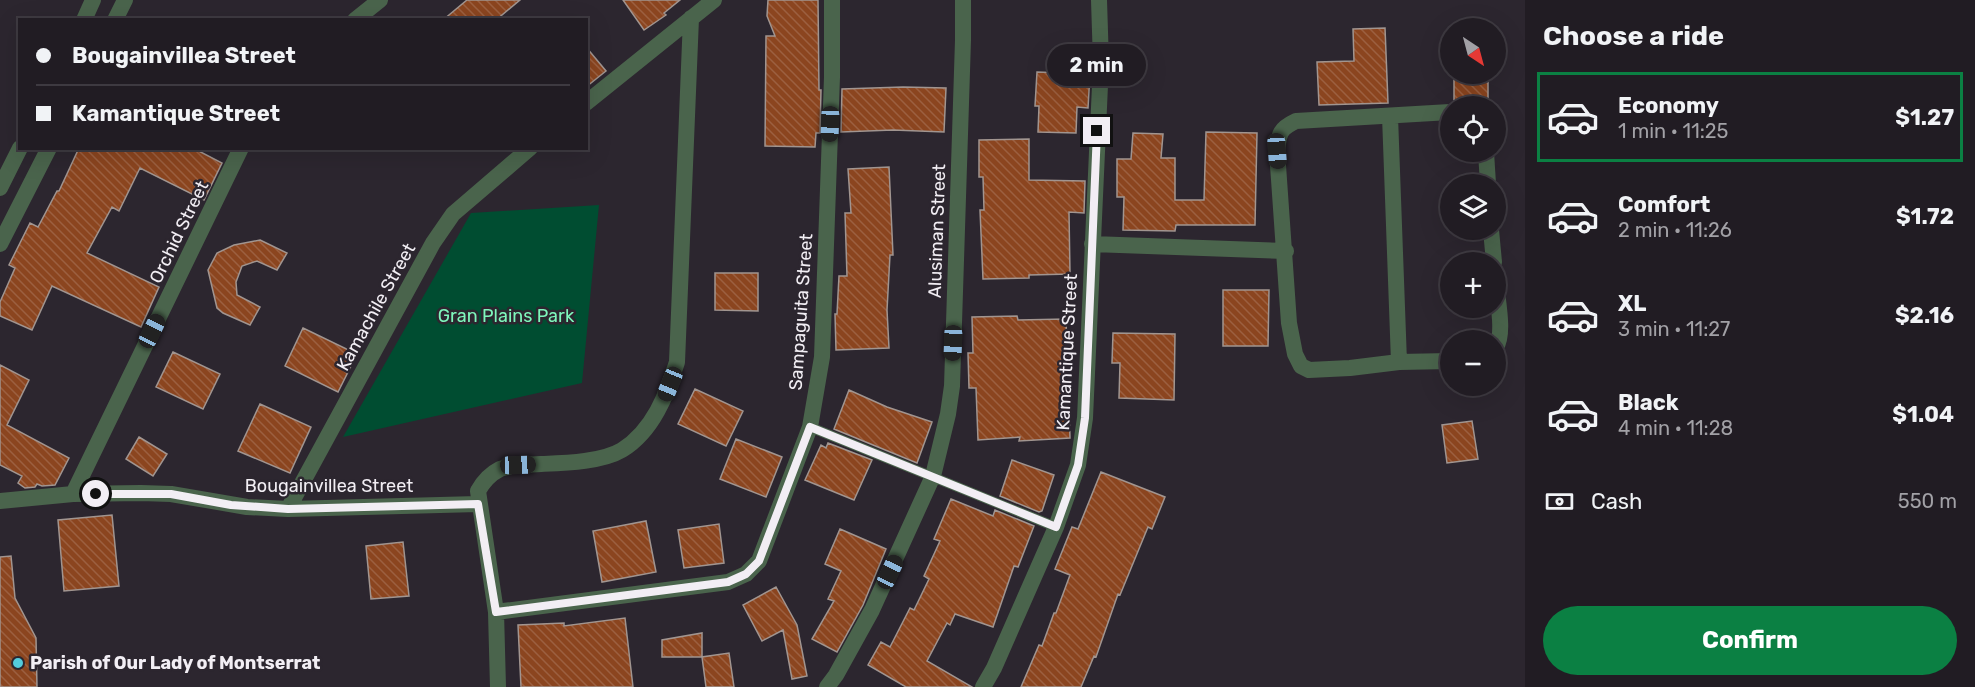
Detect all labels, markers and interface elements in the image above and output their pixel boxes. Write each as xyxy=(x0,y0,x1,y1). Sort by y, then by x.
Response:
north arrow xyxy=(1440,18,1506,84)
map controls xyxy=(1440,18,1506,396)
text: Choose a ride xyxy=(1543,20,1724,52)
text: Bougainvillea Street xyxy=(72,42,296,69)
callout: 2 min xyxy=(1048,44,1146,86)
text: 2 min xyxy=(1069,53,1124,77)
icon: car xyxy=(1546,90,1600,144)
text: Economy xyxy=(1618,92,1719,119)
button: locate xyxy=(1440,96,1506,162)
text: Kamantique Street xyxy=(72,100,280,127)
text: $1.27 xyxy=(1895,104,1954,131)
car xyxy=(820,106,840,142)
route end xyxy=(1083,117,1110,144)
text: 1 min · 11:25 xyxy=(1618,119,1728,143)
car xyxy=(1267,132,1287,170)
street label: Alusiman Street xyxy=(924,164,950,298)
button: layers xyxy=(1440,174,1506,240)
street label: Orchid Street xyxy=(145,177,213,287)
icon: car xyxy=(1546,189,1600,243)
text: Comfort xyxy=(1618,191,1710,218)
text: $1.72 xyxy=(1896,203,1954,230)
text: 2 min · 11:26 xyxy=(1618,218,1732,242)
street label: Sampaguita Street xyxy=(785,233,817,391)
street label: Kamachile Street xyxy=(332,239,420,375)
button: + xyxy=(1440,252,1506,318)
street label: Kamantique Street xyxy=(1052,273,1082,431)
icon: car xyxy=(1546,288,1600,342)
text: XL xyxy=(1618,290,1646,317)
text: $2.16 xyxy=(1895,302,1954,329)
park label: Gran Plains Park xyxy=(438,305,575,327)
car xyxy=(136,311,168,351)
text: 3 min · 11:27 xyxy=(1618,317,1730,341)
car xyxy=(943,325,963,361)
button: − xyxy=(1440,330,1506,396)
car xyxy=(655,364,685,404)
icon: car xyxy=(1546,387,1600,441)
text: Black xyxy=(1618,389,1679,416)
text: $1.04 xyxy=(1892,401,1954,428)
text: 4 min · 11:28 xyxy=(1618,416,1733,440)
car xyxy=(500,455,536,475)
street label: Bougainvillea Street xyxy=(245,475,413,497)
route start xyxy=(82,480,109,507)
icon: cash xyxy=(1543,485,1576,518)
text: Cash xyxy=(1591,488,1642,515)
text: 550 m xyxy=(1898,489,1957,513)
car xyxy=(874,552,906,592)
button: Confirm xyxy=(1543,606,1957,675)
place label: Parish of Our Lady of Montserrat xyxy=(30,652,321,674)
marker: Parish of Our Lady of Montserrat xyxy=(11,656,25,670)

